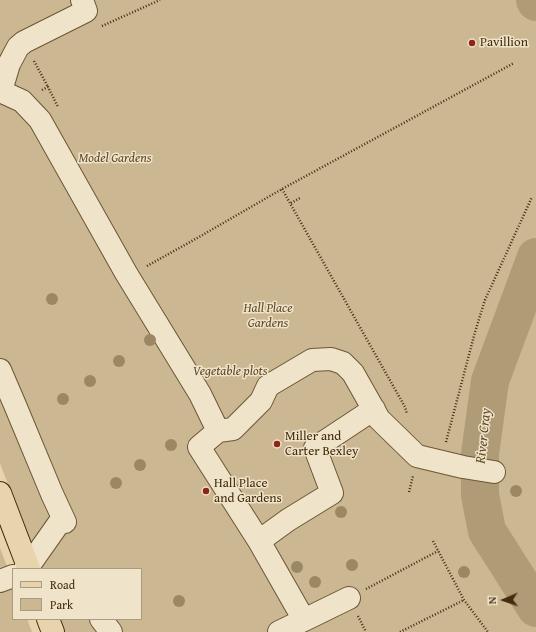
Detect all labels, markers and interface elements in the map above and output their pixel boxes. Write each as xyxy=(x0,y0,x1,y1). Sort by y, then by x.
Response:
place label: Pavillion xyxy=(480,35,528,51)
marker: Pavillion xyxy=(467,38,477,48)
park label: Model Gardens xyxy=(79,151,151,167)
park label: Hall Place Gardens xyxy=(244,301,292,332)
park label: Vegetable plots xyxy=(193,364,267,380)
water label: River Cray xyxy=(473,407,495,465)
place label: Miller and Carter Bexley xyxy=(285,429,359,460)
marker: Miller and Carter Bexley xyxy=(272,439,282,449)
place label: Hall Place and Gardens xyxy=(214,476,282,507)
marker: Hall Place and Gardens xyxy=(201,486,211,496)
legend xyxy=(12,568,142,620)
text: Road xyxy=(50,576,75,593)
north arrow xyxy=(484,580,524,620)
text: Park xyxy=(50,596,73,613)
text: N xyxy=(484,596,500,604)

